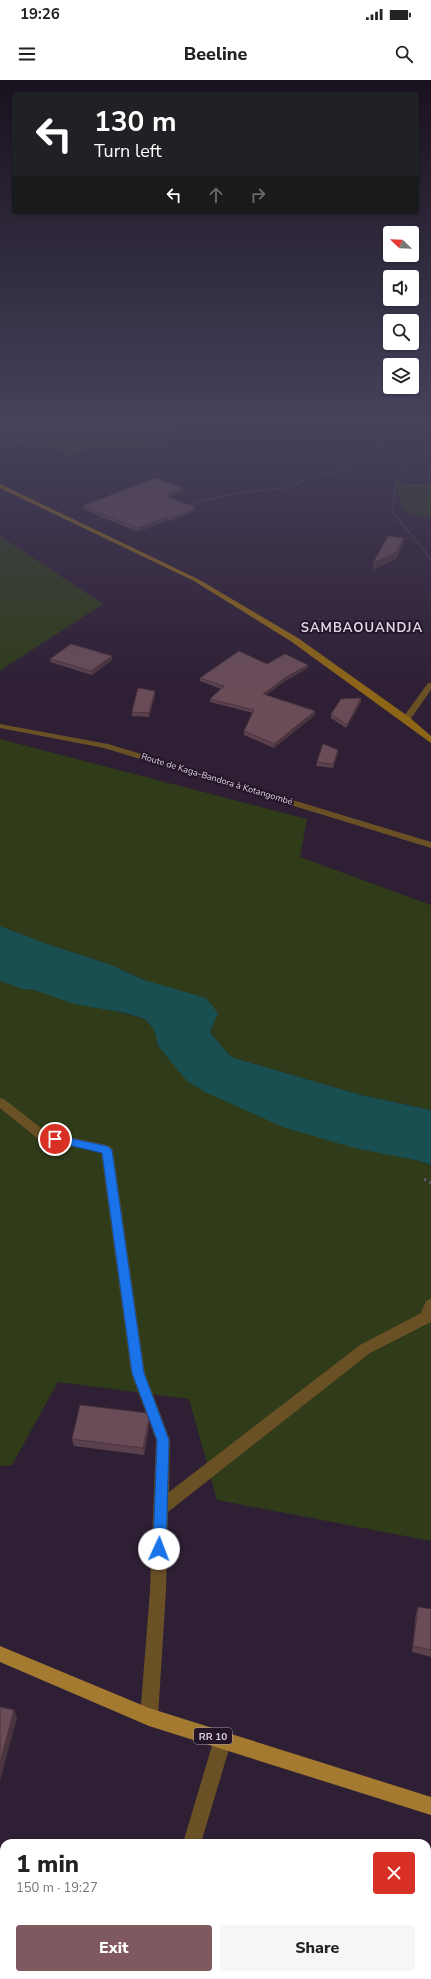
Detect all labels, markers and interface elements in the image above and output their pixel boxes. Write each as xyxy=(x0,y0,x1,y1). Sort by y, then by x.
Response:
text: 19:26 xyxy=(20,4,60,24)
text: Beeline xyxy=(184,42,247,66)
icon: menu xyxy=(16,43,38,65)
icon: search xyxy=(393,43,415,65)
text: 130 m xyxy=(94,103,177,141)
icon: left xyxy=(28,108,80,160)
text: Turn left xyxy=(94,139,162,163)
icon: left xyxy=(163,184,185,206)
icon: ahead xyxy=(205,184,227,206)
icon: right xyxy=(247,184,269,206)
north arrow xyxy=(383,226,419,262)
map controls xyxy=(383,226,419,394)
button: sound xyxy=(383,270,419,306)
button: search xyxy=(383,314,419,350)
button: layers xyxy=(383,358,419,394)
district label: SAMBAOUANDJA xyxy=(301,619,423,637)
street label: Route de Kaga-Bandora à Kotangombé xyxy=(140,750,294,808)
pin xyxy=(38,1122,72,1156)
icon: arrive xyxy=(44,1128,66,1150)
position arrow xyxy=(138,1528,180,1570)
road number: RR 10 xyxy=(194,1728,232,1744)
text: 1 min xyxy=(16,1848,79,1880)
button: close xyxy=(373,1852,415,1894)
text: 150 m · 19:27 xyxy=(16,1879,98,1897)
button: Exit xyxy=(16,1925,212,1971)
button: Share xyxy=(220,1925,415,1971)

